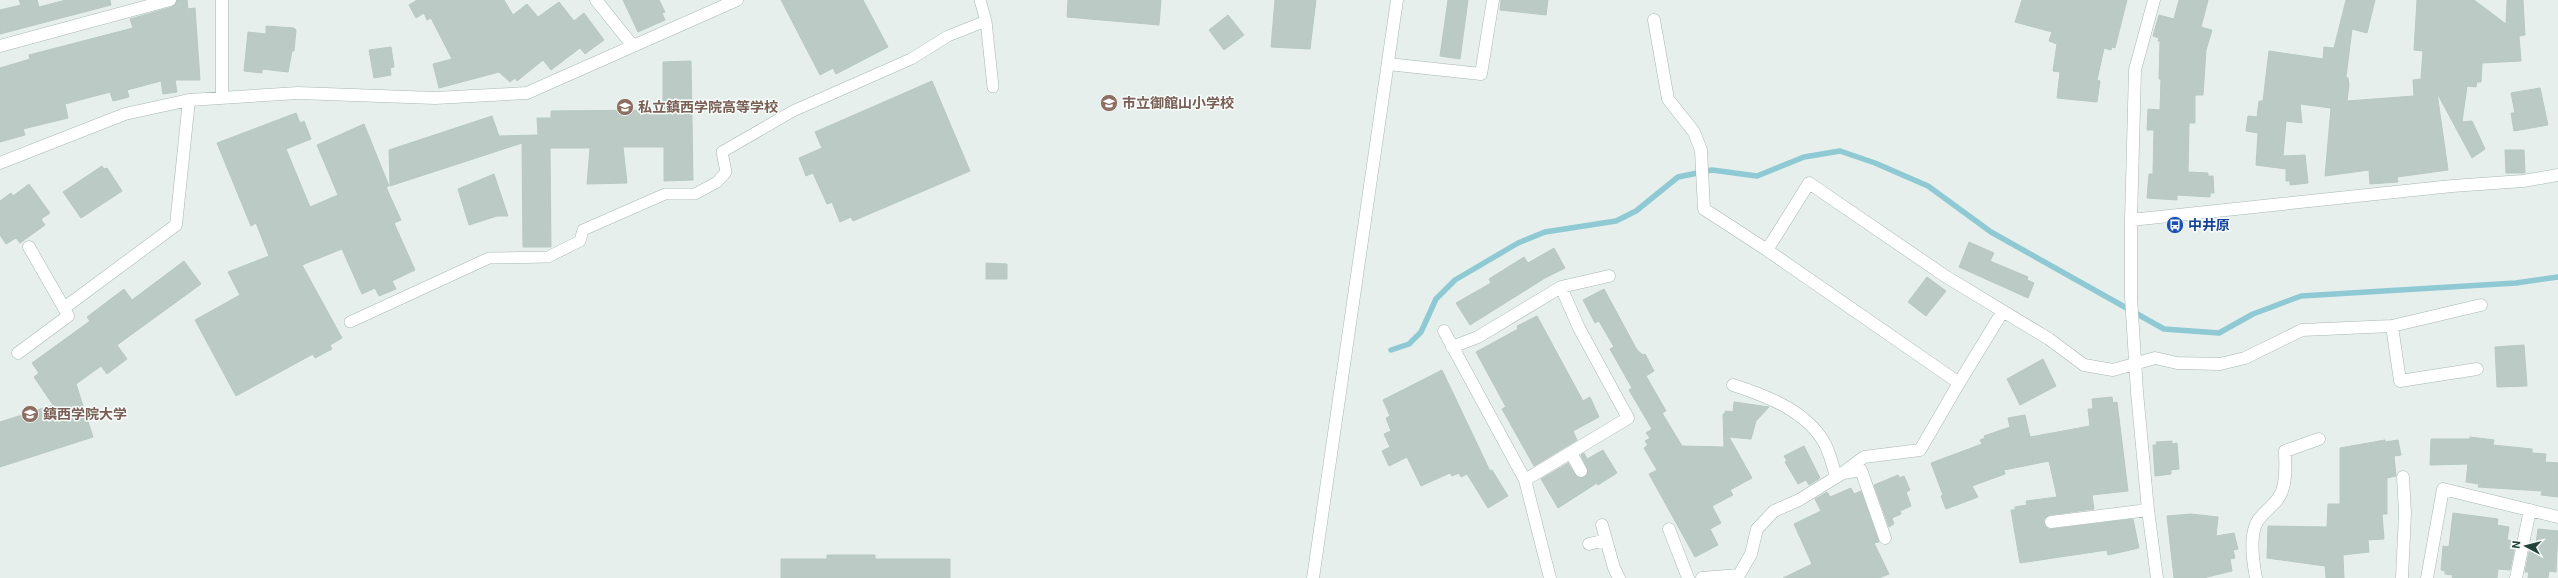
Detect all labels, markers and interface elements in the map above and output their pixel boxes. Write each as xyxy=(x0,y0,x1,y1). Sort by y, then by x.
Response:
school or university icon: 市立御館山小学校 xyxy=(1099,93,1119,113)
place label: 市立御館山小学校 xyxy=(1122,95,1234,111)
school or university icon: 私立鎮西学院高等学校 xyxy=(615,97,635,117)
place label: 私立鎮西学院高等学校 xyxy=(638,99,778,115)
bus stop icon: 中井原 xyxy=(2165,215,2185,235)
place label: 中井原 xyxy=(2188,217,2230,233)
school or university icon: 鎮西学院大学 xyxy=(20,404,40,424)
place label: 鎮西学院大学 xyxy=(43,406,127,422)
north arrow xyxy=(2506,526,2546,566)
text: N xyxy=(2510,540,2524,549)

